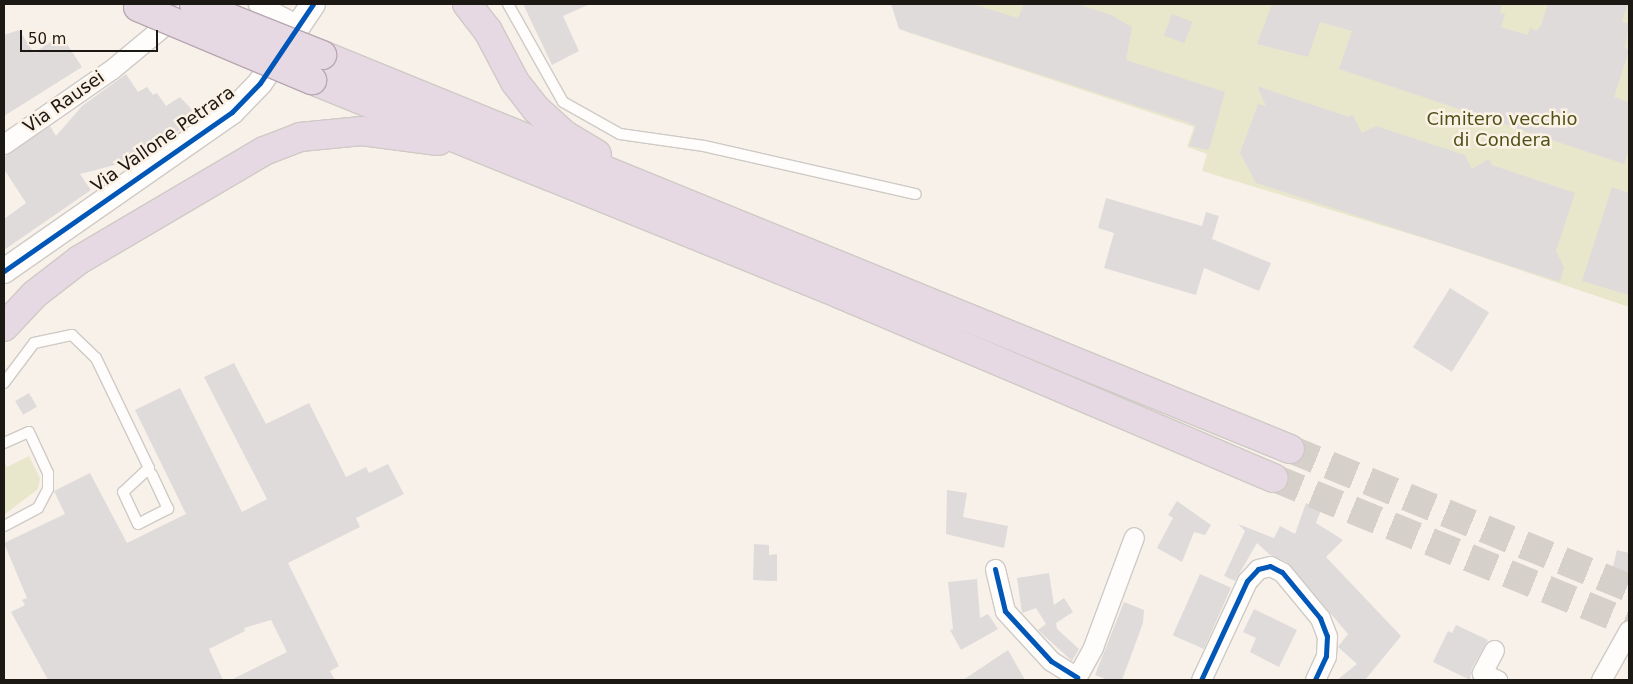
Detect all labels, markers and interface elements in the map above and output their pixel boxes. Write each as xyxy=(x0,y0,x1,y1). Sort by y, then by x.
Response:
scale bar xyxy=(22,20,160,52)
text: 50 m xyxy=(28,30,66,48)
street label: Via Rausei xyxy=(19,66,109,138)
street label: Via Vallone Petrara xyxy=(87,81,239,197)
park label: Cimitero vecchio di Condera xyxy=(1427,109,1577,152)

